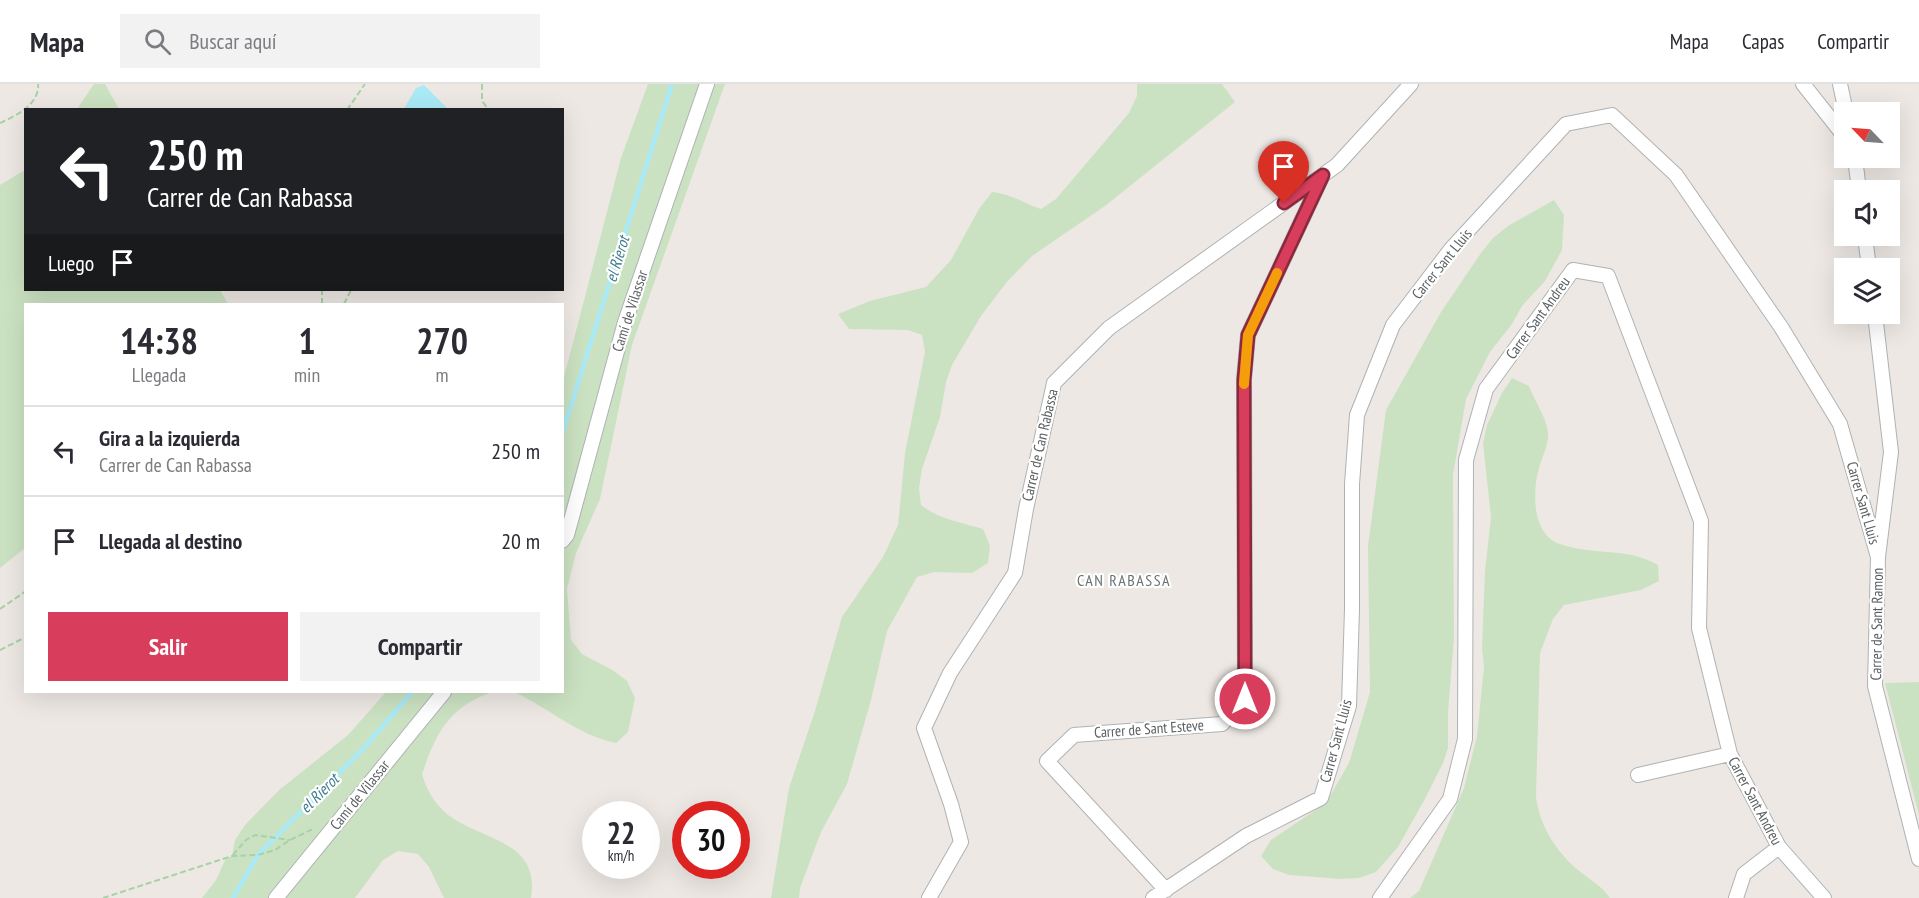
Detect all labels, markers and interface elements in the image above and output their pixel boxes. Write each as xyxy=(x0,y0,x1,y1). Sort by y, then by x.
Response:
search box xyxy=(120,14,540,68)
text: Mapa xyxy=(30,23,84,60)
icon: search xyxy=(141,25,174,58)
text: Buscar aquí xyxy=(189,27,277,55)
text: Mapa xyxy=(1670,28,1709,55)
text: Capas xyxy=(1742,28,1784,55)
text: Compartir xyxy=(1817,28,1889,55)
north arrow xyxy=(1834,102,1900,168)
map controls xyxy=(1834,102,1900,324)
text: 250 m xyxy=(147,127,244,182)
icon: left xyxy=(48,132,126,210)
pin xyxy=(1258,141,1309,203)
icon: arrive xyxy=(1267,150,1300,183)
text: Carrer de Can Rabassa xyxy=(147,180,353,214)
button: sound xyxy=(1834,180,1900,246)
street label: Carrer Sant Lluis xyxy=(1407,225,1476,303)
water label: el Rierot xyxy=(601,232,634,284)
icon: arrive xyxy=(106,246,139,279)
text: Luego xyxy=(48,249,94,277)
button: layers xyxy=(1834,258,1900,324)
street label: Camí de Vilassar xyxy=(607,267,652,354)
street label: Carrer Sant Andreu xyxy=(1501,273,1574,363)
text: 14:38 xyxy=(120,317,198,364)
text: 1 xyxy=(298,317,316,364)
text: 270 xyxy=(416,317,468,364)
text: Llegada xyxy=(132,362,186,388)
text: min xyxy=(294,362,320,388)
text: m xyxy=(436,362,449,388)
street label: Carrer de Can Rabassa xyxy=(1017,387,1062,503)
text: Gira a la izquierda xyxy=(99,424,240,452)
icon: left xyxy=(48,435,81,468)
text: 250 m xyxy=(491,437,540,465)
text: Carrer de Can Rabassa xyxy=(99,452,252,478)
street label: Carrer Sant Lluis xyxy=(1843,459,1884,546)
icon: arrive xyxy=(48,525,81,558)
text: Llegada al destino xyxy=(99,527,242,555)
text: 20 m xyxy=(501,527,540,555)
street label: Carrer de Sant Ramon xyxy=(1866,568,1887,680)
district label: CAN RABASSA xyxy=(1077,570,1171,590)
button: Salir xyxy=(48,612,288,681)
button: Compartir xyxy=(300,612,540,681)
position arrow xyxy=(1213,667,1277,731)
street label: Carrer Sant Lluis xyxy=(1315,697,1356,785)
street label: Carrer de Sant Esteve xyxy=(1093,715,1205,742)
street label: Carrer Sant Andreu xyxy=(1724,753,1787,848)
street label: Camí de Vilassar xyxy=(326,755,394,833)
water label: el Rierot xyxy=(295,768,344,817)
speed limit sign: 30 xyxy=(672,801,750,879)
text: 22 xyxy=(607,813,635,852)
text: km/h xyxy=(608,846,634,865)

